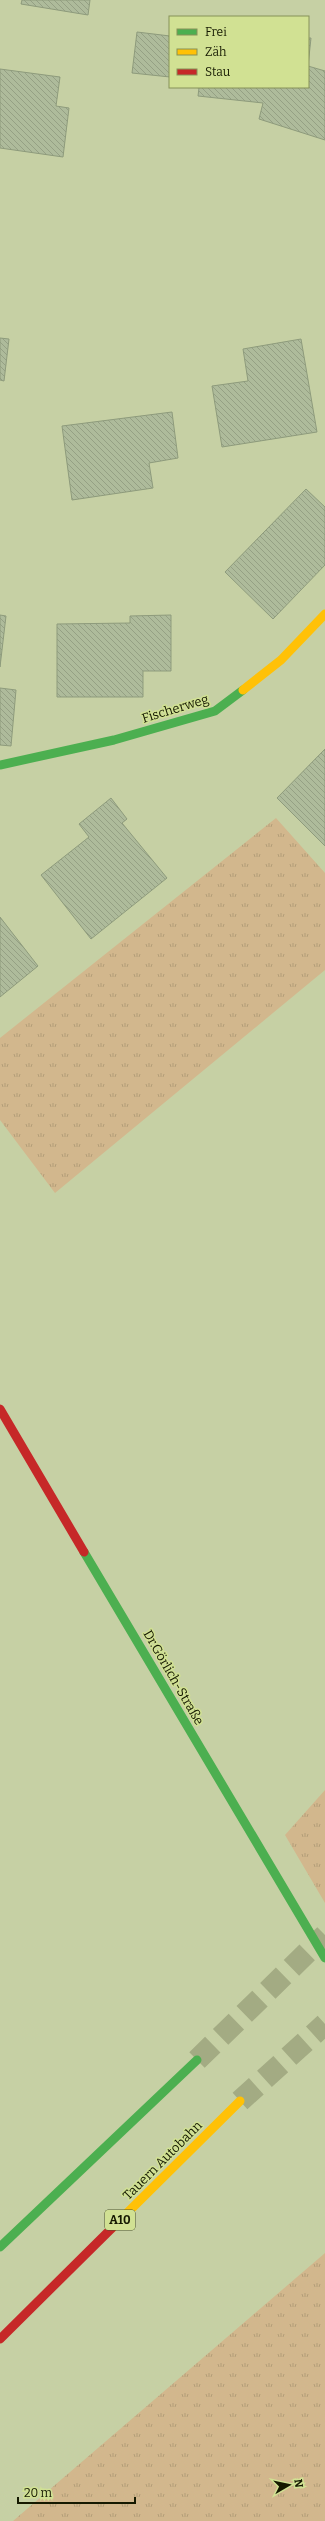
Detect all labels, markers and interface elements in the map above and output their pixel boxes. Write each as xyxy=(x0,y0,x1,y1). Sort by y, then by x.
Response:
legend xyxy=(169,16,309,88)
text: Frei xyxy=(205,25,227,39)
text: Zäh xyxy=(205,45,227,59)
text: Stau xyxy=(205,65,231,79)
street label: Fischerweg xyxy=(140,691,210,726)
street label: Dr.Görlich-Straße xyxy=(140,1627,207,1727)
street label: Tauern Autobahn xyxy=(120,2117,205,2203)
road number: A10 xyxy=(105,2210,135,2230)
north arrow xyxy=(269,2465,309,2505)
text: N xyxy=(291,2478,306,2489)
scale bar xyxy=(18,2479,135,2505)
text: 20 m xyxy=(24,2486,53,2500)

